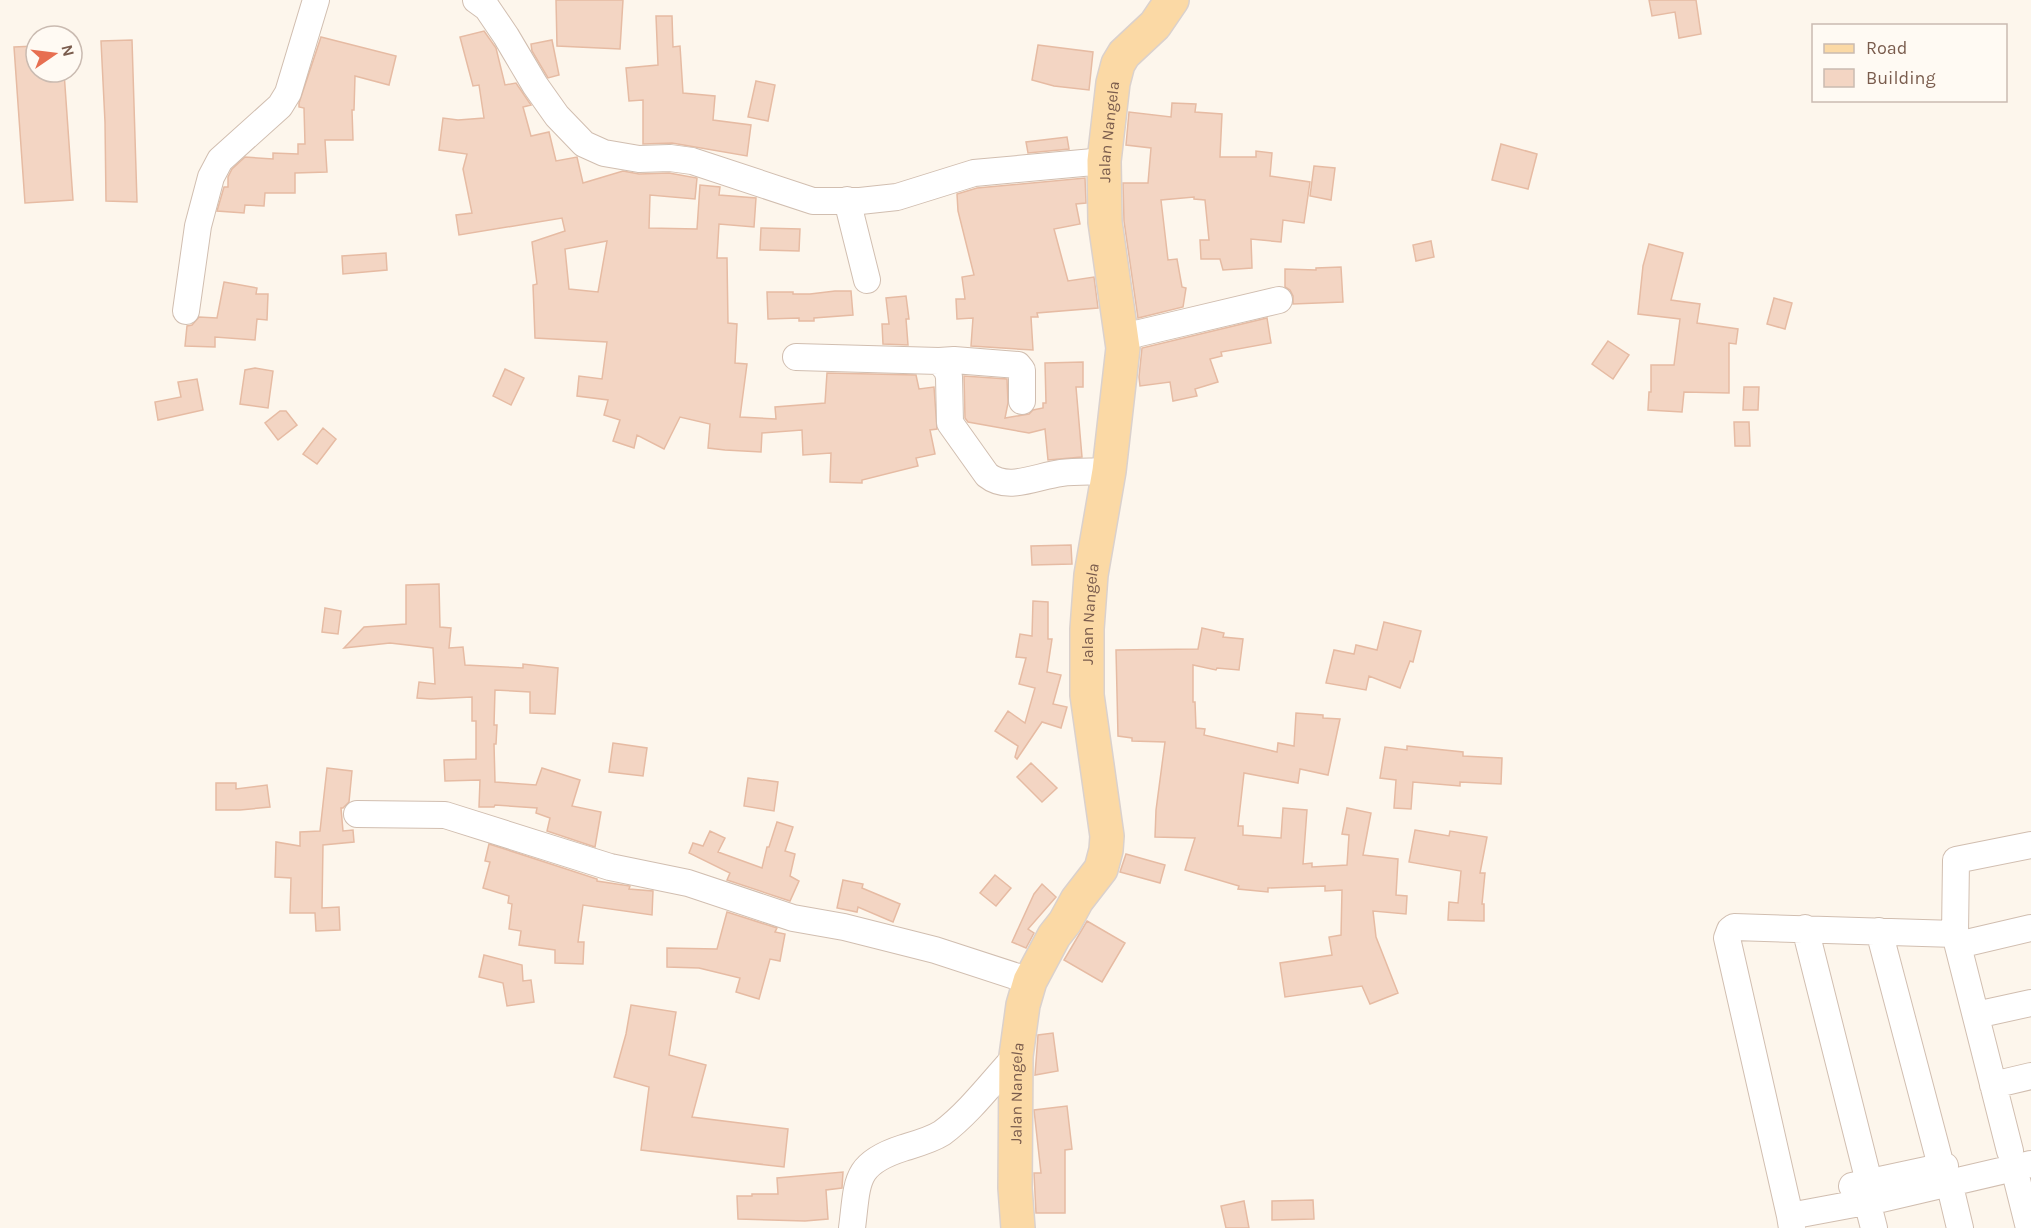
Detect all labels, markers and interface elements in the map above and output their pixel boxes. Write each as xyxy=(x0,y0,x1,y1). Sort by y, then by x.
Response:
north arrow xyxy=(24,24,84,84)
legend xyxy=(1812,24,2007,102)
text: Road xyxy=(1866,37,1907,59)
text: N xyxy=(57,43,79,58)
text: Building xyxy=(1866,67,1936,89)
street label: Jalan Nangela xyxy=(1095,80,1123,183)
street label: Jalan Nangela xyxy=(1078,562,1103,665)
street label: Jalan Nangela xyxy=(1006,1041,1028,1144)

